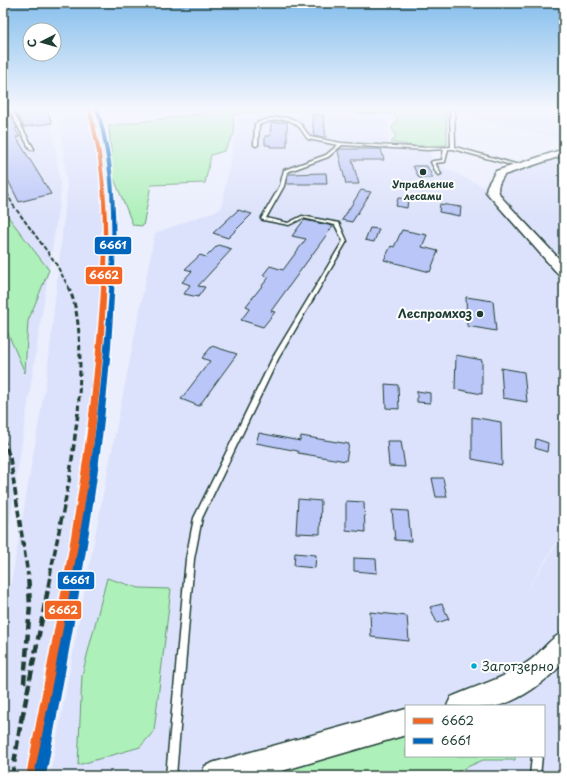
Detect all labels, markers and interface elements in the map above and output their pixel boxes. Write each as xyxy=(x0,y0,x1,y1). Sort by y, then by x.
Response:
north arrow xyxy=(22,22,62,62)
text: С xyxy=(23,38,40,48)
marker: Управление лесами xyxy=(418,167,428,177)
place label: Управление лесами xyxy=(392,176,454,203)
line badge: 6661 xyxy=(94,236,132,255)
text: 6661 xyxy=(99,236,127,253)
line badge: 6662 xyxy=(85,266,123,285)
text: 6662 xyxy=(89,266,119,283)
place label: Леспромхоз xyxy=(398,304,472,322)
marker: Леспромхоз xyxy=(475,309,485,319)
line badge: 6661 xyxy=(57,571,95,590)
text: 6661 xyxy=(62,571,90,588)
line badge: 6662 xyxy=(44,600,82,620)
text: 6662 xyxy=(48,601,78,618)
place label: Заготзерно xyxy=(482,656,554,675)
marker: Заготзерно xyxy=(469,661,479,671)
legend xyxy=(405,705,545,757)
text: 6662 xyxy=(441,711,474,729)
text: 6661 xyxy=(441,731,471,749)

